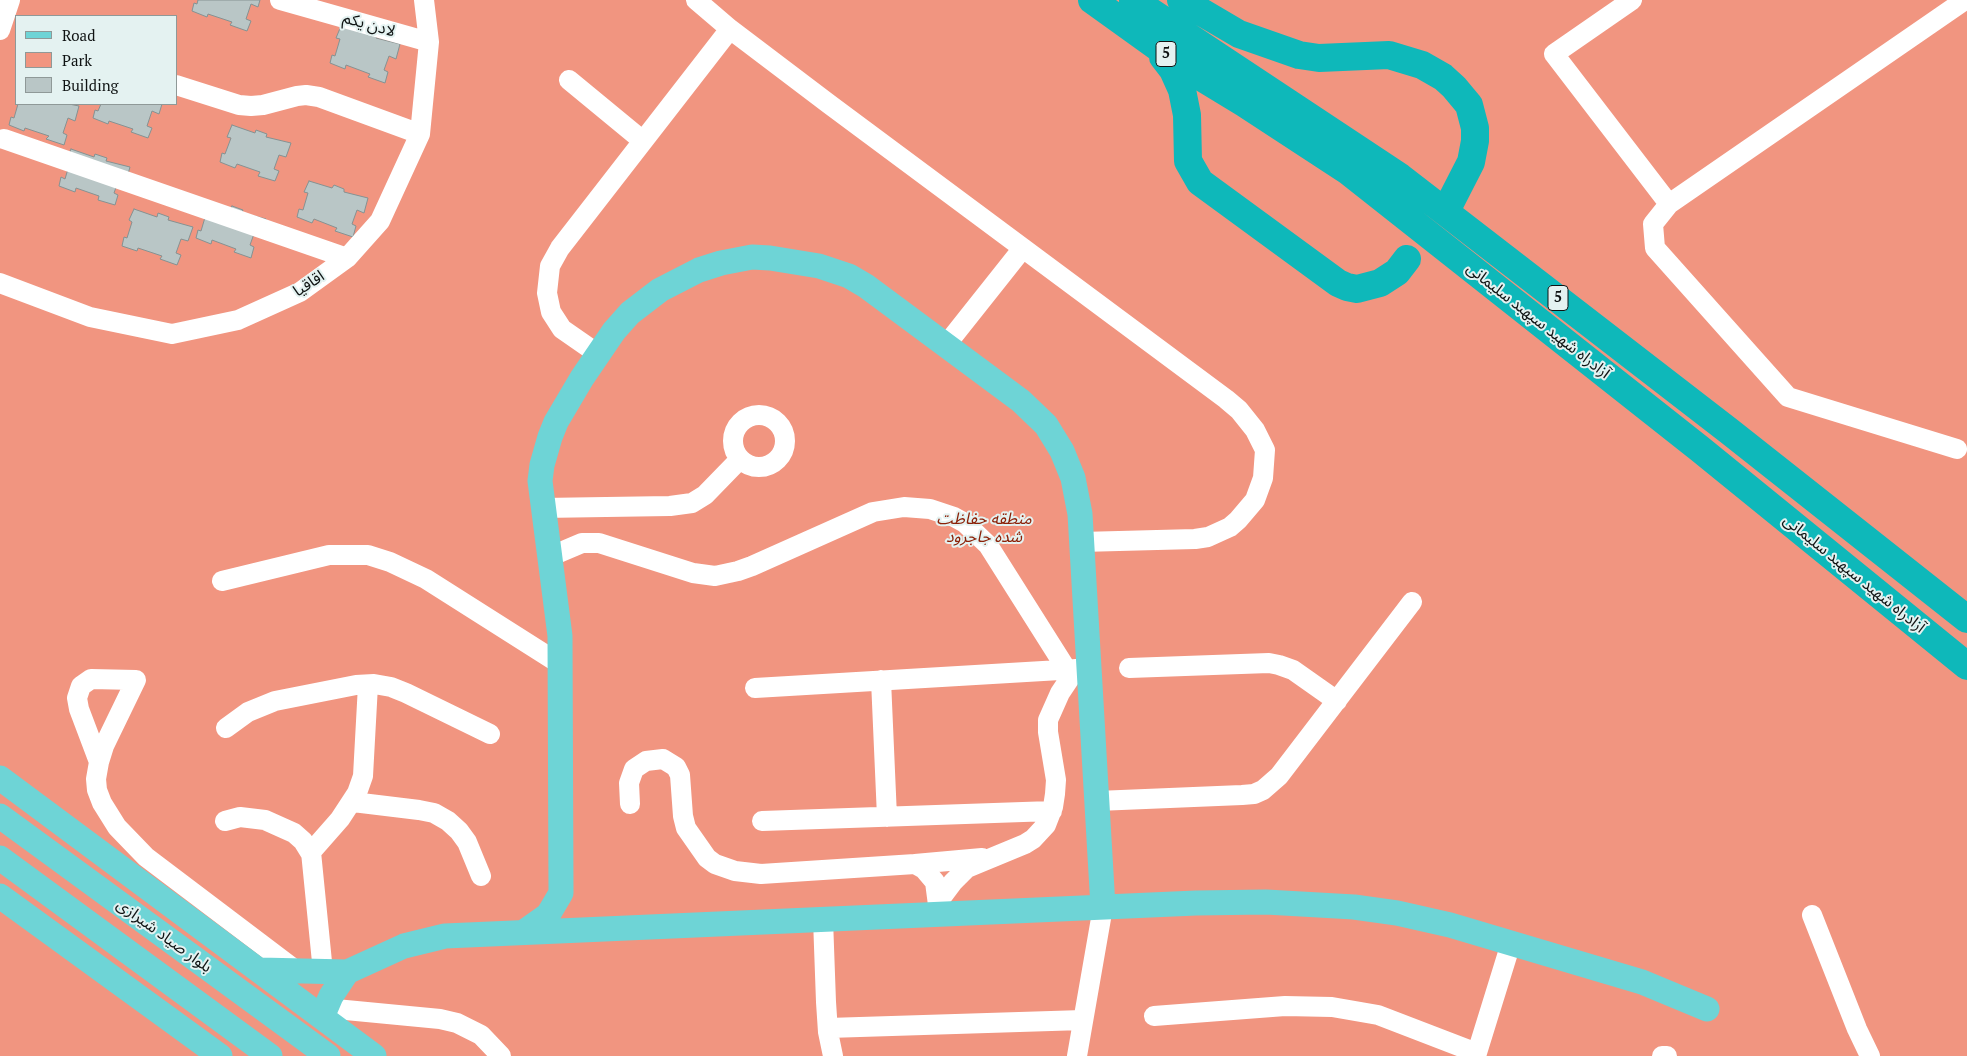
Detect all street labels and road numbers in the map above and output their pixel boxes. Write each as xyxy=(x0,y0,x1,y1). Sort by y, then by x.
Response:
street label: لادن یکم xyxy=(341,8,397,42)
road number: 5 xyxy=(1156,42,1176,66)
street label: آزادراه شهید سپهبد سلیمانی xyxy=(1462,259,1614,383)
street label: اقاقیا xyxy=(290,267,328,301)
road number: 5 xyxy=(1548,286,1568,310)
street label: آزادراه شهید سپهبد سلیمانی xyxy=(1779,511,1929,637)
street label: بلوار صیاد شیرازی xyxy=(113,895,215,977)

